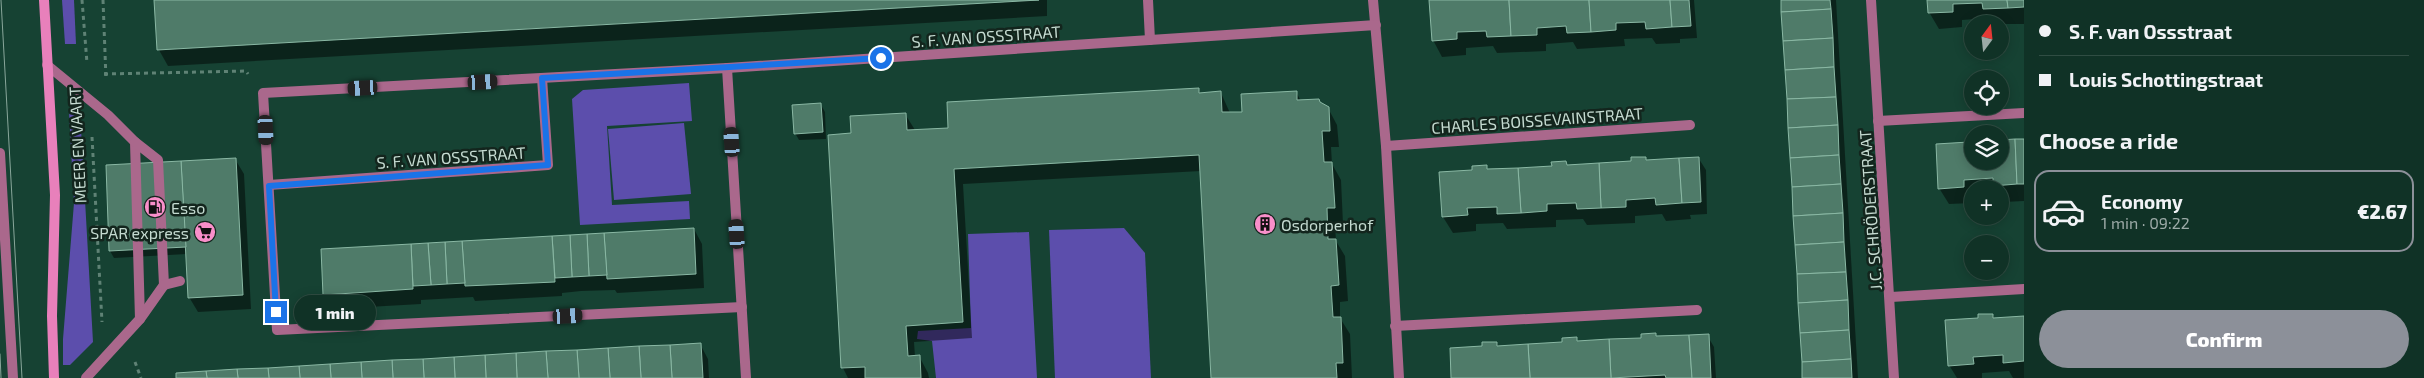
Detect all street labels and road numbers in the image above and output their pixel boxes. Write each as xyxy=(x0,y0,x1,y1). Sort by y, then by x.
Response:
street label: S. F. VAN OSSSTRAAT xyxy=(911,21,1061,51)
street label: MEER EN VAART xyxy=(64,86,90,204)
street label: CHARLES BOISSEVAINSTRAAT xyxy=(1431,103,1643,137)
street label: J.C. SCHRÖDERSTRAAT xyxy=(1855,129,1885,291)
street label: S. F. VAN OSSSTRAAT xyxy=(376,142,526,172)

